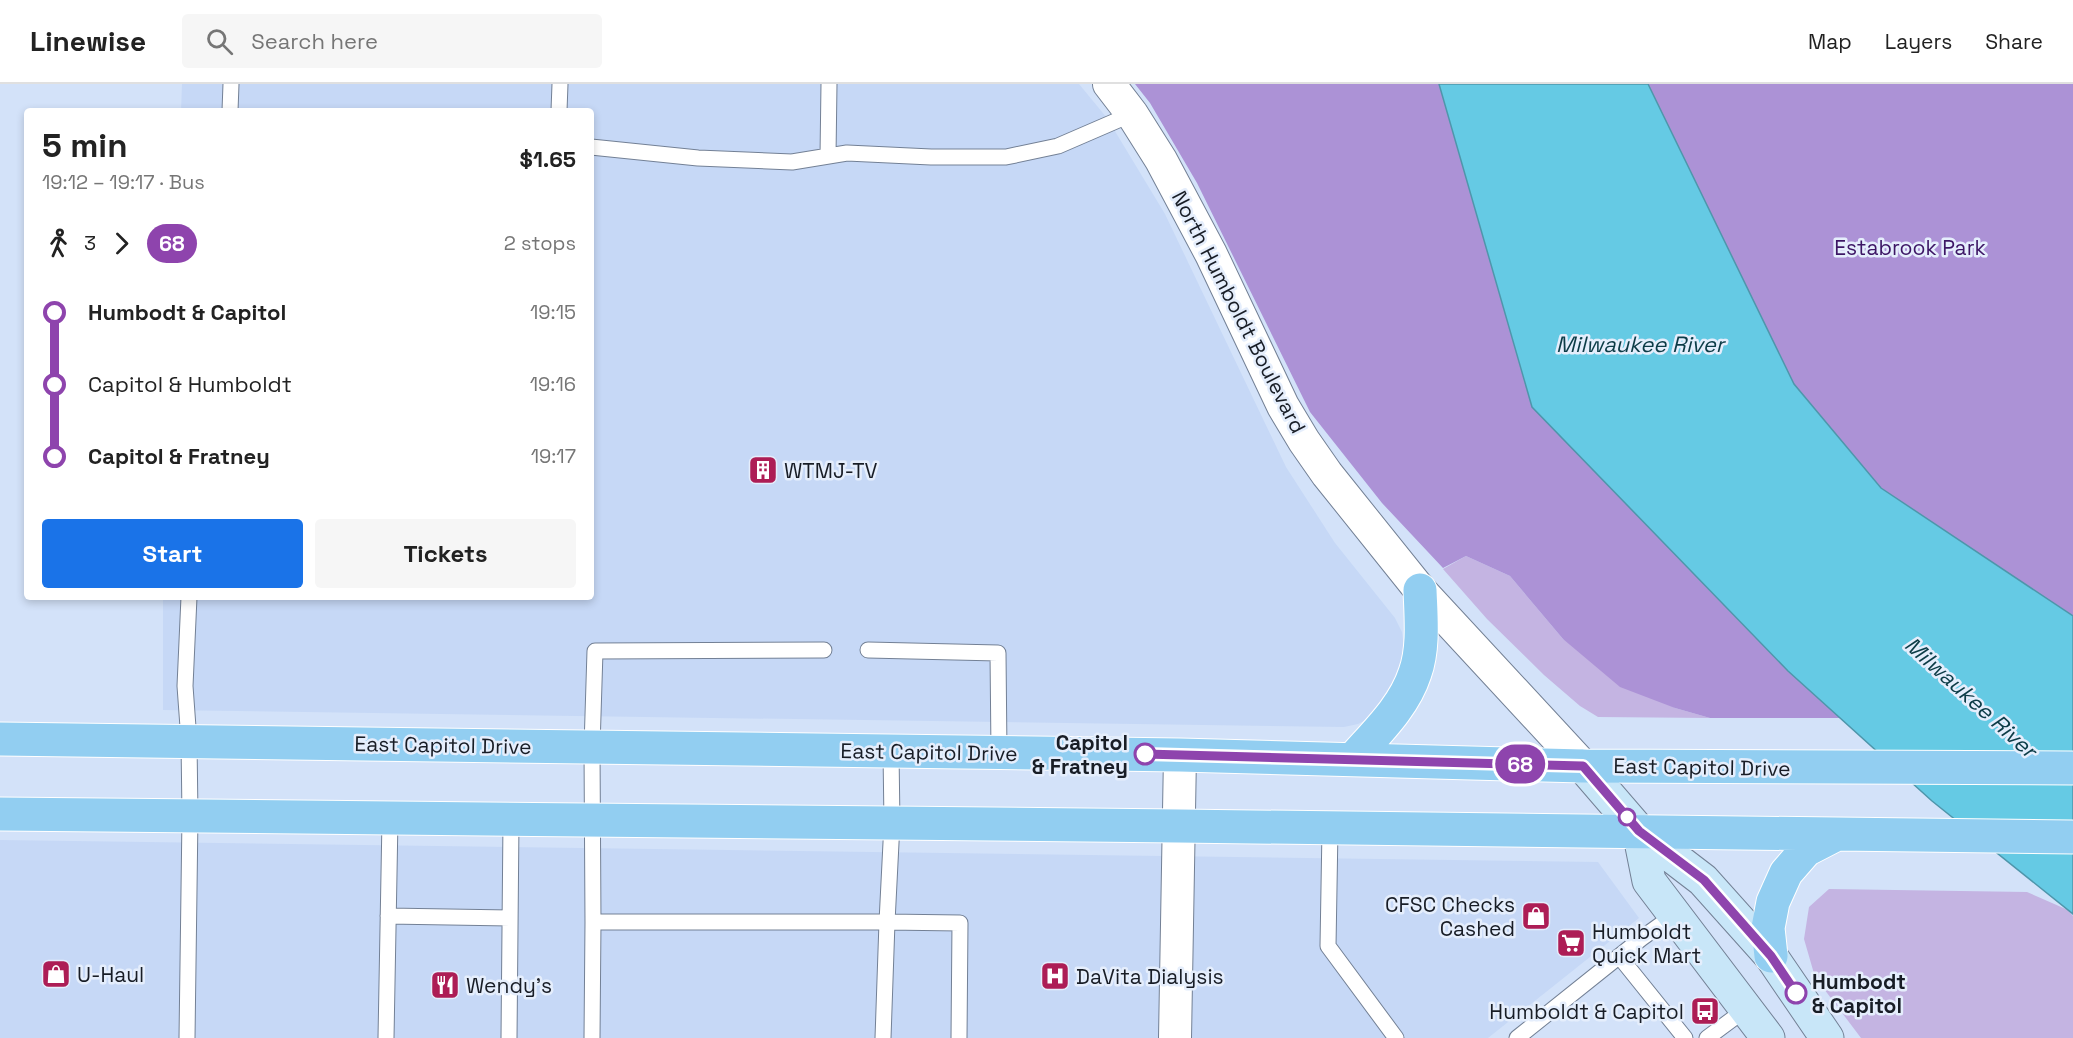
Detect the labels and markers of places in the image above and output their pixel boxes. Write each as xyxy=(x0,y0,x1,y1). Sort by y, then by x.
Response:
building icon: WTMJ-TV xyxy=(747,454,779,486)
place label: WTMJ-TV xyxy=(784,457,878,484)
place label: Capitol & Fratney xyxy=(1032,729,1128,780)
marker: Capitol & Fratney xyxy=(1134,743,1156,765)
unlabelled marker xyxy=(1618,808,1636,826)
place label: CFSC Checks Cashed xyxy=(1385,891,1515,942)
shop icon: CFSC Checks Cashed xyxy=(1520,900,1552,932)
place label: Humboldt Quick Mart xyxy=(1592,918,1701,969)
supermarket icon: Humboldt Quick Mart xyxy=(1555,927,1587,959)
shop icon: U-Haul xyxy=(40,958,72,990)
hospital icon: DaVita Dialysis xyxy=(1039,960,1071,992)
place label: U-Haul xyxy=(77,961,144,988)
place label: DaVita Dialysis xyxy=(1076,963,1224,990)
place label: Humbodt & Capitol xyxy=(1812,968,1906,1019)
restaurant icon: Wendy's xyxy=(429,969,461,1001)
place label: Wendy's xyxy=(466,972,552,999)
marker: Humbodt & Capitol xyxy=(1785,982,1807,1004)
bus stop icon: Humboldt & Capitol xyxy=(1689,995,1721,1027)
place label: Humboldt & Capitol xyxy=(1489,998,1684,1025)

